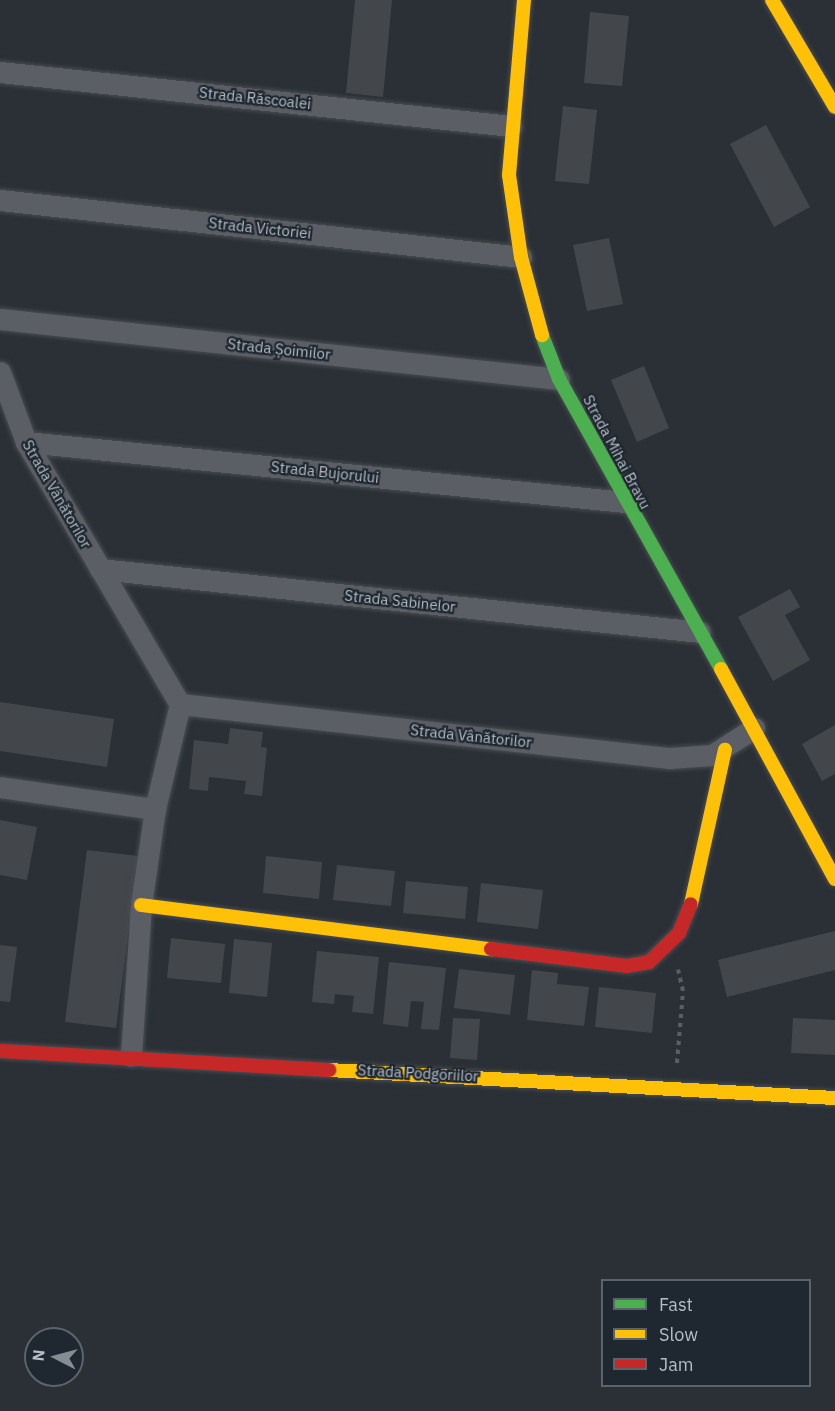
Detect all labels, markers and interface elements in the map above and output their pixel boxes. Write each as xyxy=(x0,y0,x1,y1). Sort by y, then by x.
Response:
street label: Strada Răscoalei xyxy=(198,83,312,113)
street label: Strada Victoriei xyxy=(208,214,312,242)
street label: Strada Șoimilor xyxy=(227,335,331,363)
street label: Strada Mihai Bravu xyxy=(579,392,655,512)
street label: Strada Vânătorilor xyxy=(19,437,95,551)
street label: Strada Bujorului xyxy=(270,457,380,487)
street label: Strada Sabinelor xyxy=(344,586,456,616)
street label: Strada Vânătorilor xyxy=(410,721,532,751)
street label: Strada Podgoriilor xyxy=(357,1061,479,1085)
legend xyxy=(601,1279,811,1387)
text: Fast xyxy=(659,1293,693,1316)
text: Slow xyxy=(659,1323,698,1346)
north arrow xyxy=(24,1327,84,1387)
text: N xyxy=(28,1349,49,1362)
text: Jam xyxy=(659,1353,694,1376)

